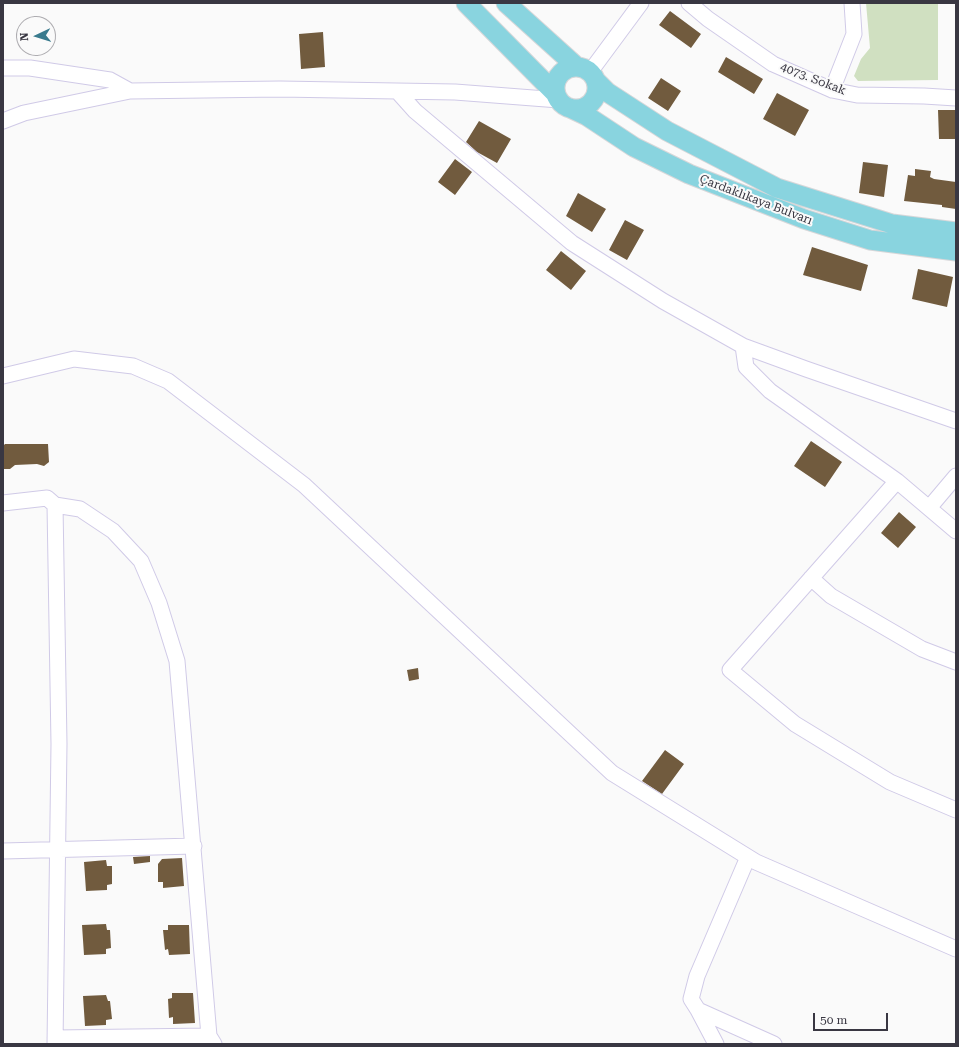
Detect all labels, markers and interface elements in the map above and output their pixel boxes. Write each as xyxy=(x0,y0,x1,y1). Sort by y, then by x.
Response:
north arrow xyxy=(16,16,56,56)
text: N xyxy=(18,32,31,41)
street label: 4073. Sokak xyxy=(778,60,848,98)
street label: Çardaklıkaya Bulvarı xyxy=(697,172,815,228)
scale bar xyxy=(815,1005,890,1031)
text: 50 m xyxy=(820,1013,847,1027)

